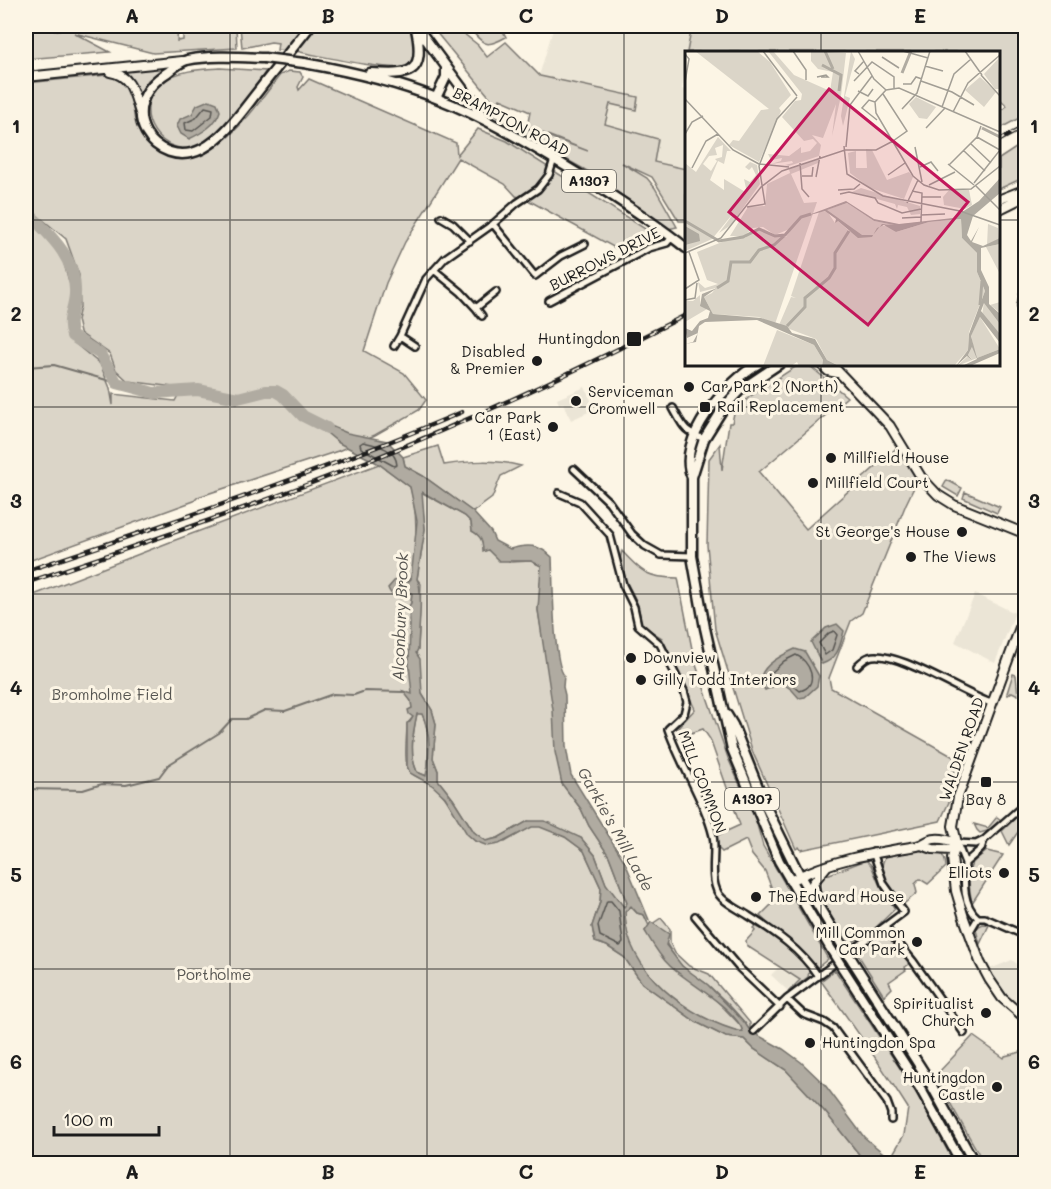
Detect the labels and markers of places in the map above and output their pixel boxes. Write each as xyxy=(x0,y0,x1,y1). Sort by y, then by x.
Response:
place label: Huntingdon xyxy=(538,328,620,348)
marker: Huntingdon xyxy=(625,330,643,348)
place label: Disabled & Premier xyxy=(450,341,525,378)
marker: Disabled & Premier xyxy=(530,354,544,368)
place label: Car Park 2 (North) xyxy=(701,376,838,396)
marker: Car Park 2 (North) xyxy=(682,380,696,394)
place label: Serviceman Cromwell xyxy=(588,381,674,418)
marker: Serviceman Cromwell xyxy=(569,394,583,408)
place label: Rail Replacement xyxy=(717,396,845,416)
marker: Rail Replacement xyxy=(698,400,712,414)
place label: Car Park 1 (East) xyxy=(475,407,541,444)
marker: Car Park 1 (East) xyxy=(546,420,560,434)
place label: Millfield House xyxy=(843,447,949,467)
marker: Millfield House xyxy=(824,451,838,465)
place label: Millfield Court xyxy=(825,472,929,492)
marker: Millfield Court xyxy=(806,476,820,490)
place label: St George's House xyxy=(816,521,950,541)
marker: St George's House xyxy=(955,525,969,539)
place label: The Views xyxy=(923,546,996,566)
marker: The Views xyxy=(904,550,918,564)
place label: Downview xyxy=(643,647,716,667)
marker: Downview xyxy=(624,651,638,665)
place label: Gilly Todd Interiors xyxy=(653,669,797,689)
marker: Gilly Todd Interiors xyxy=(634,673,648,687)
marker: Bay 8 xyxy=(979,775,993,789)
place label: Bay 8 xyxy=(966,789,1006,809)
place label: Elliots xyxy=(948,862,992,882)
marker: Elliots xyxy=(997,866,1011,880)
place label: The Edward House xyxy=(768,886,904,906)
marker: The Edward House xyxy=(749,890,763,904)
place label: Mill Common Car Park xyxy=(815,922,905,959)
marker: Mill Common Car Park xyxy=(910,935,924,949)
place label: Spiritualist Church xyxy=(893,993,974,1030)
marker: Spiritualist Church xyxy=(979,1006,993,1020)
place label: Huntingdon Spa xyxy=(822,1032,936,1052)
marker: Huntingdon Spa xyxy=(803,1036,817,1050)
place label: Huntingdon Castle xyxy=(903,1067,985,1104)
marker: Huntingdon Castle xyxy=(990,1080,1004,1094)

